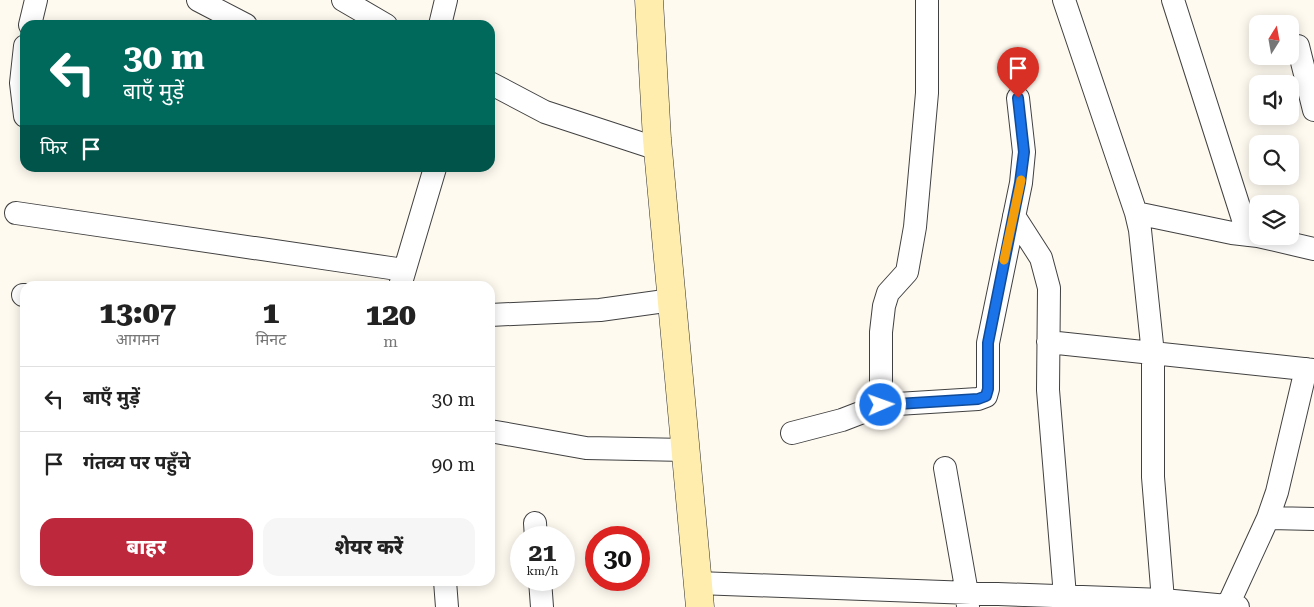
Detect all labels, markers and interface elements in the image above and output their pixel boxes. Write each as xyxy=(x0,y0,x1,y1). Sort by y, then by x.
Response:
north arrow xyxy=(1249,15,1299,65)
map controls xyxy=(1249,15,1299,245)
text: 30 m xyxy=(123,37,205,78)
icon: left xyxy=(40,40,105,105)
pin xyxy=(997,47,1039,98)
icon: arrive xyxy=(1004,54,1032,82)
button: sound xyxy=(1249,75,1299,125)
text: बाएँ मुड़ें xyxy=(123,79,184,104)
icon: arrive xyxy=(77,135,105,163)
button: search xyxy=(1249,135,1299,185)
text: फिर xyxy=(40,136,67,159)
button: layers xyxy=(1249,195,1299,245)
text: 13:07 xyxy=(99,295,176,330)
text: 1 xyxy=(262,295,279,330)
text: 120 xyxy=(365,297,416,332)
text: आगमन xyxy=(116,330,160,349)
text: मिनट xyxy=(256,330,286,349)
text: m xyxy=(383,332,398,351)
position arrow xyxy=(854,378,906,430)
icon: left xyxy=(40,385,68,413)
text: बाएँ मुड़ें xyxy=(83,386,140,409)
text: 30 m xyxy=(432,388,475,411)
icon: arrive xyxy=(40,450,68,478)
text: गंतव्य पर पहुँचे xyxy=(83,451,190,474)
text: 90 m xyxy=(432,453,475,476)
button: बाहर xyxy=(40,518,253,576)
button: शेयर करें xyxy=(263,518,475,576)
speed limit sign: 30 xyxy=(585,526,650,591)
text: 21 xyxy=(528,538,557,567)
text: km/h xyxy=(526,564,559,578)

